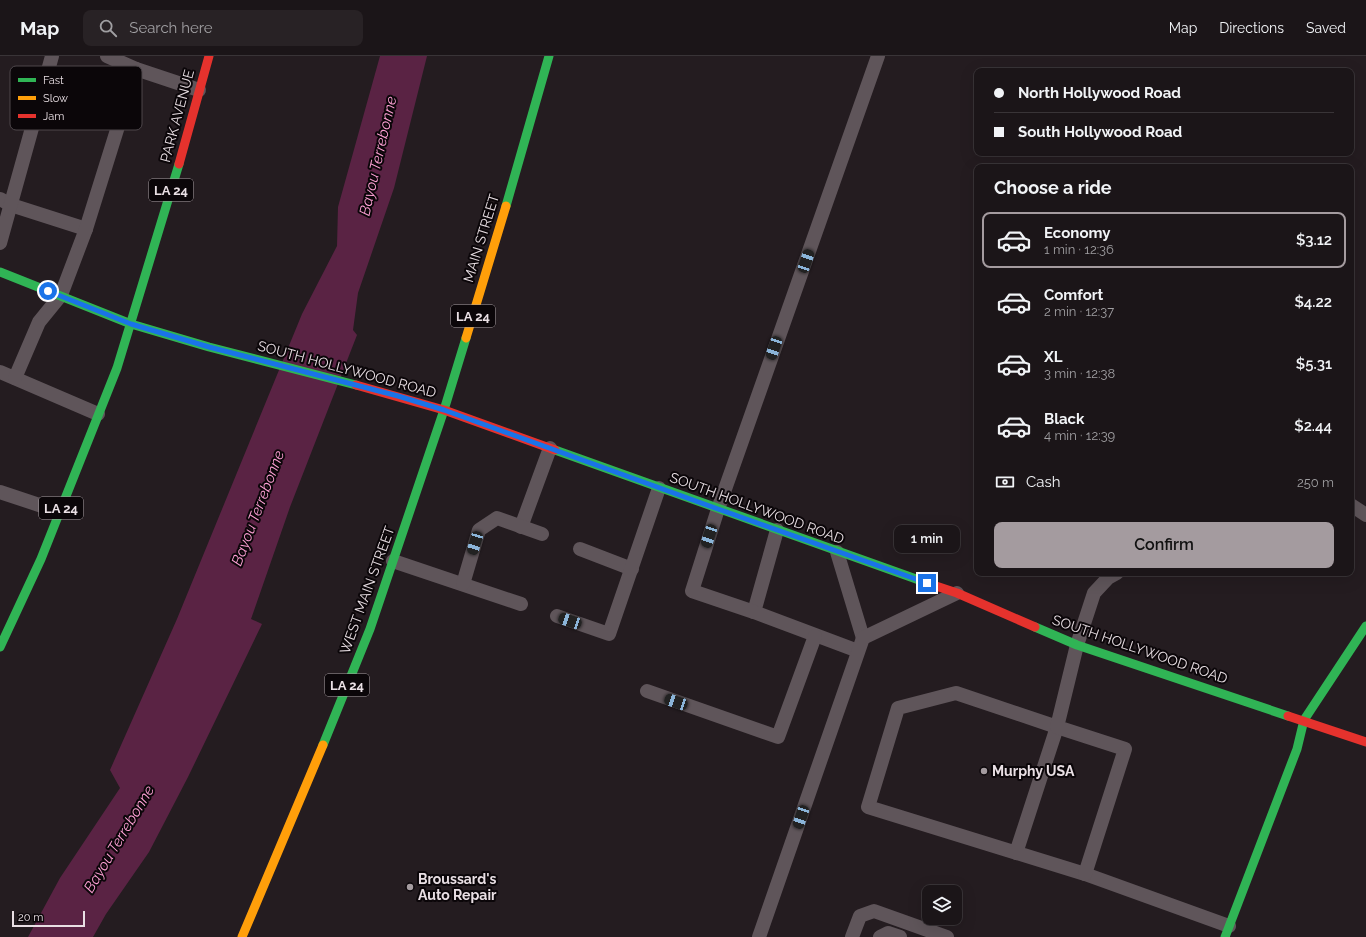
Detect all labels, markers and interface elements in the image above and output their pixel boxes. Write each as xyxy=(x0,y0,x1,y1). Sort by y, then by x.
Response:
search box xyxy=(83,10,363,46)
text: Map xyxy=(20,17,59,39)
icon: search xyxy=(97,17,119,39)
text: Search here xyxy=(129,19,213,37)
text: Map xyxy=(1169,20,1197,36)
text: Directions xyxy=(1219,20,1284,36)
text: Saved xyxy=(1306,20,1346,36)
legend xyxy=(10,66,142,130)
street label: PARK AVENUE xyxy=(157,68,197,164)
text: Fast xyxy=(43,74,64,87)
text: North Hollywood Road xyxy=(1018,84,1181,102)
text: Slow xyxy=(43,92,68,105)
water label: Bayou Terrebonne xyxy=(356,95,400,217)
text: Jam xyxy=(43,110,64,123)
text: South Hollywood Road xyxy=(1018,123,1182,141)
text: Choose a ride xyxy=(994,177,1112,198)
road number: LA 24 xyxy=(149,179,193,201)
street label: MAIN STREET xyxy=(460,192,502,284)
icon: car xyxy=(996,222,1032,258)
text: Economy xyxy=(1044,224,1111,242)
text: $3.12 xyxy=(1296,231,1332,249)
text: 1 min · 12:36 xyxy=(1044,242,1114,257)
car xyxy=(796,248,816,274)
route start xyxy=(39,282,57,300)
icon: car xyxy=(996,284,1032,320)
text: Comfort xyxy=(1044,286,1103,304)
text: $4.22 xyxy=(1294,293,1332,311)
text: 2 min · 12:37 xyxy=(1044,304,1114,319)
road number: LA 24 xyxy=(451,305,495,327)
car xyxy=(764,335,784,361)
street label: SOUTH HOLLYWOOD ROAD xyxy=(256,337,438,401)
icon: car xyxy=(996,346,1032,382)
text: XL xyxy=(1044,348,1062,366)
text: $5.31 xyxy=(1296,355,1332,373)
text: 3 min · 12:38 xyxy=(1044,366,1115,381)
icon: car xyxy=(996,408,1032,444)
text: Black xyxy=(1044,410,1084,428)
text: $2.44 xyxy=(1294,417,1332,435)
text: 4 min · 12:39 xyxy=(1044,428,1115,443)
water label: Bayou Terrebonne xyxy=(228,448,288,568)
street label: SOUTH HOLLYWOOD ROAD xyxy=(668,469,846,547)
icon: cash xyxy=(994,471,1016,493)
text: Cash xyxy=(1026,473,1060,491)
text: 250 m xyxy=(1297,475,1334,490)
road number: LA 24 xyxy=(39,497,83,519)
button: Confirm xyxy=(994,522,1334,568)
car xyxy=(700,523,718,549)
street label: WEST MAIN STREET xyxy=(336,524,398,656)
callout: 1 min xyxy=(894,525,960,553)
car xyxy=(466,530,484,556)
text: 1 min xyxy=(911,531,943,546)
route end xyxy=(918,574,936,592)
car xyxy=(557,611,583,631)
street label: SOUTH HOLLYWOOD ROAD xyxy=(1050,611,1230,687)
road number: LA 24 xyxy=(325,674,369,696)
car xyxy=(663,692,689,712)
place label: Murphy USA xyxy=(992,763,1075,779)
marker: Murphy USA xyxy=(979,766,989,776)
water label: Bayou Terrebonne xyxy=(80,782,158,896)
car xyxy=(791,804,811,830)
place label: Broussard's Auto Repair xyxy=(418,871,497,903)
marker: Broussard's Auto Repair xyxy=(405,882,415,892)
map controls xyxy=(922,885,962,925)
button: layers xyxy=(922,885,962,925)
scale bar xyxy=(12,909,85,928)
text: 20 m xyxy=(18,911,43,924)

